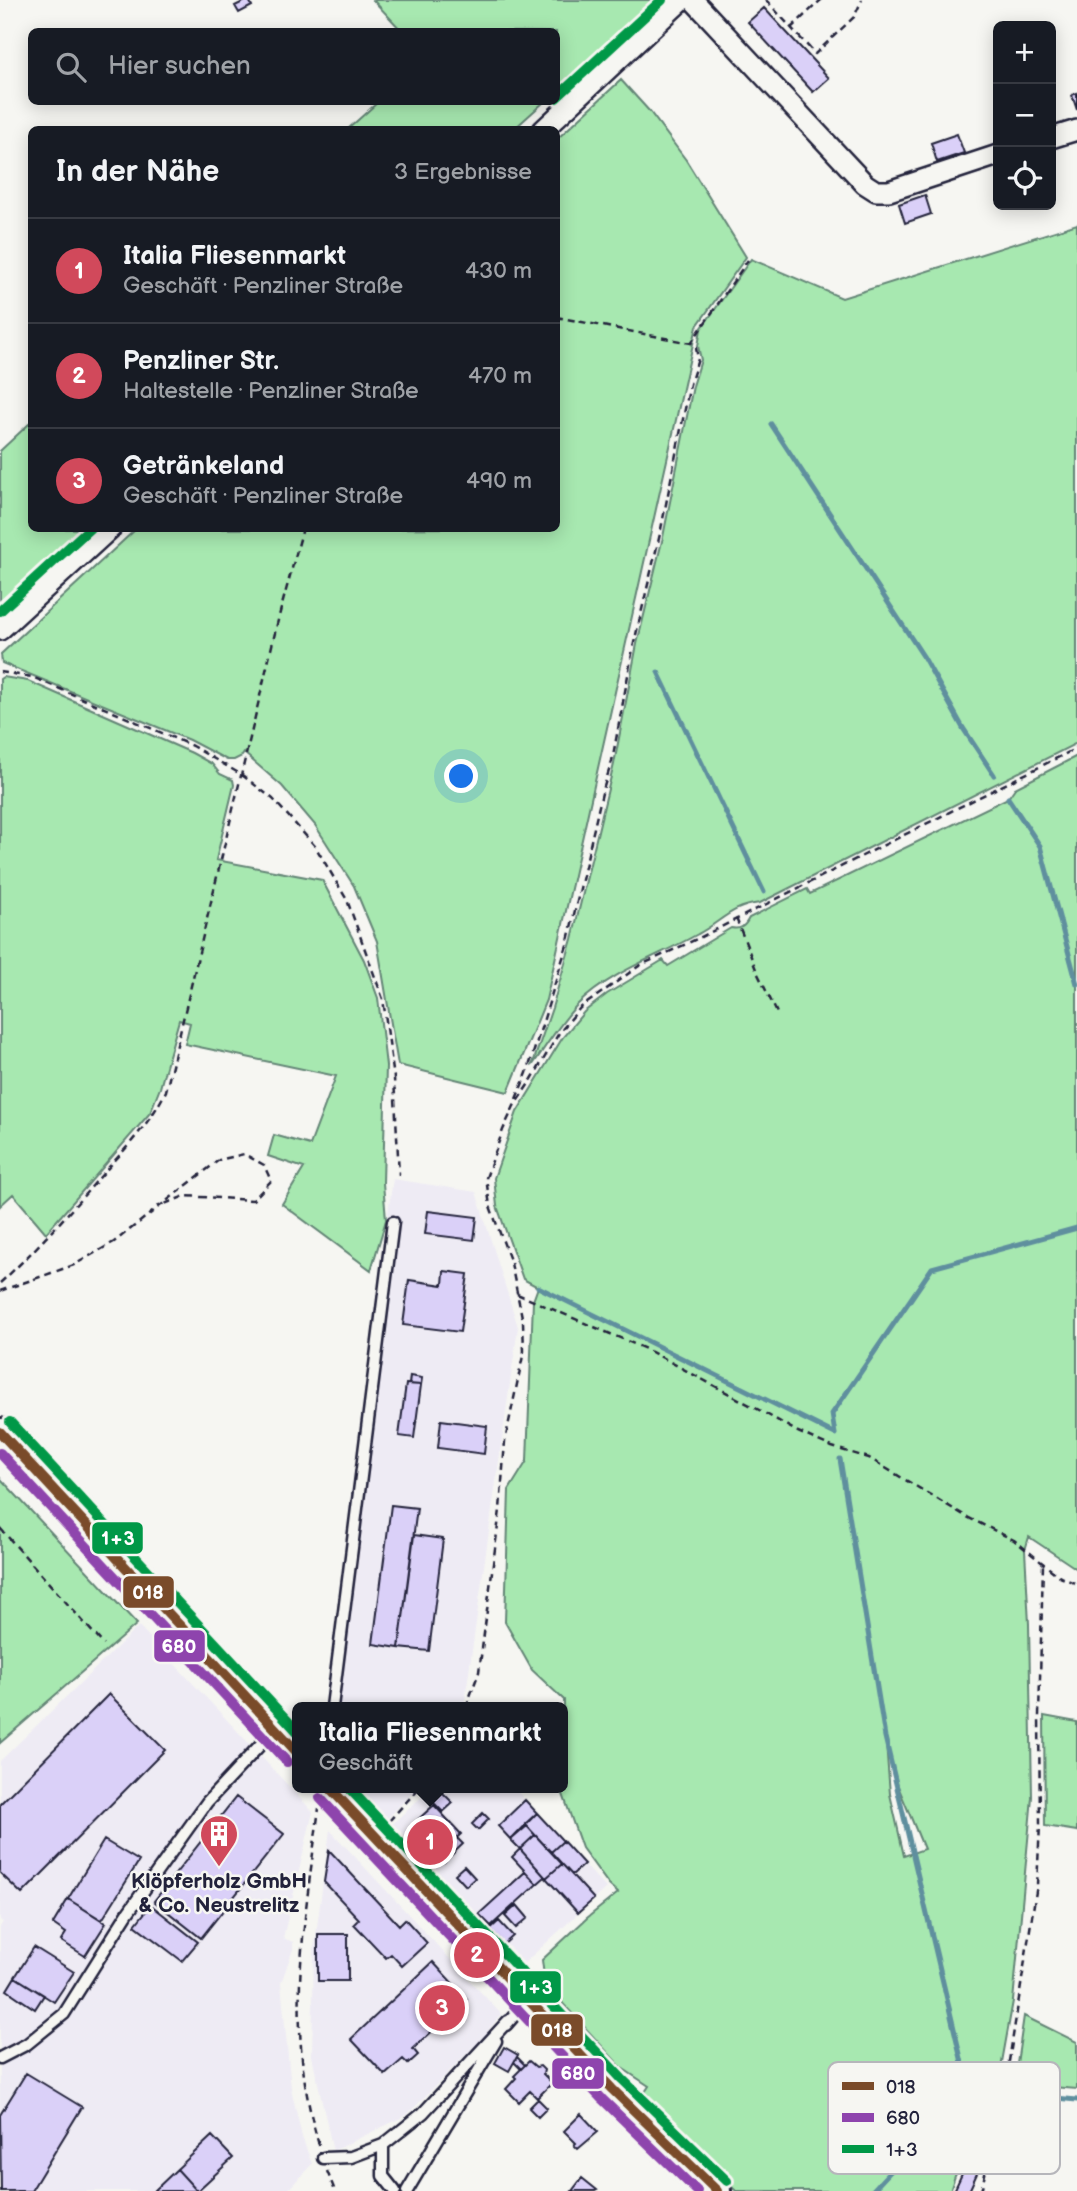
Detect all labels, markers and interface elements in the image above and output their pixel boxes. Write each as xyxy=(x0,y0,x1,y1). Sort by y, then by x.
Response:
map controls xyxy=(993,21,1056,210)
button: + xyxy=(993,21,1056,84)
search box xyxy=(28,28,560,105)
icon: search xyxy=(52,48,90,86)
text: Hier suchen xyxy=(108,51,251,82)
button: − xyxy=(993,84,1056,147)
button: locate xyxy=(993,147,1056,210)
text: In der Nähe xyxy=(56,154,219,190)
text: 3 Ergebnisse xyxy=(394,158,532,186)
text: Italia Fliesenmarkt xyxy=(123,241,346,272)
text: 1 xyxy=(74,257,84,285)
text: 430 m xyxy=(465,257,532,285)
text: Geschäft · Penzliner Straße xyxy=(123,272,403,300)
text: Penzliner Str. xyxy=(123,346,279,377)
text: 2 xyxy=(72,362,86,390)
text: 470 m xyxy=(468,362,532,390)
text: Haltestelle · Penzliner Straße xyxy=(123,377,419,405)
text: Getränkeland xyxy=(123,451,284,482)
text: 3 xyxy=(72,467,86,495)
text: 490 m xyxy=(466,467,532,495)
text: Geschäft · Penzliner Straße xyxy=(123,482,403,510)
your location xyxy=(444,759,478,793)
line badge: 1+3 xyxy=(91,1521,144,1555)
text: 1+3 xyxy=(101,1528,135,1551)
line badge: 018 xyxy=(122,1575,175,1609)
text: 018 xyxy=(132,1582,164,1605)
line badge: 680 xyxy=(153,1629,206,1663)
text: 680 xyxy=(162,1636,196,1659)
popup xyxy=(292,1702,568,1793)
text: Italia Fliesenmarkt xyxy=(318,1718,542,1749)
text: Geschäft xyxy=(318,1749,413,1777)
building icon: Klöpferholz GmbH & Co. Neustrelitz xyxy=(198,1813,240,1868)
pin: 1 xyxy=(407,1816,453,1868)
place label: Klöpferholz GmbH & Co. Neustrelitz xyxy=(131,1869,307,1918)
pin: 2 xyxy=(454,1929,500,1981)
line badge: 1+3 xyxy=(509,1970,562,2004)
text: 1+3 xyxy=(519,1977,553,2000)
pin: 3 xyxy=(419,1982,465,2034)
line badge: 018 xyxy=(530,2013,584,2047)
text: 018 xyxy=(541,2020,573,2043)
line badge: 680 xyxy=(551,2057,605,2090)
legend xyxy=(828,2062,1060,2174)
text: 680 xyxy=(561,2063,595,2086)
text: 018 xyxy=(886,2076,916,2099)
text: 680 xyxy=(886,2107,920,2130)
text: 1+3 xyxy=(886,2139,918,2162)

